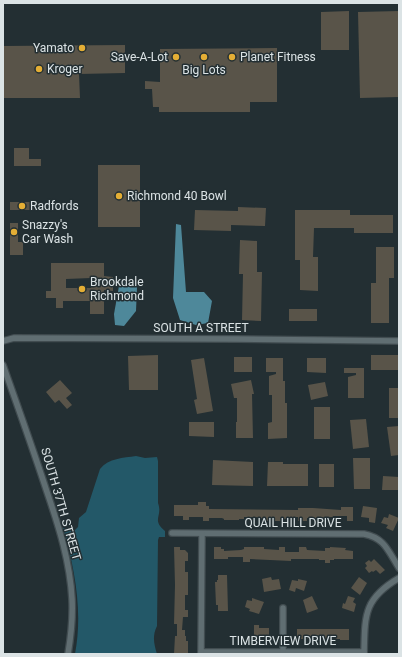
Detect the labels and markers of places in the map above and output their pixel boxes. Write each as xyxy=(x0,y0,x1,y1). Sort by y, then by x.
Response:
place label: Yamato xyxy=(33,41,74,55)
marker: Yamato xyxy=(77,43,87,53)
place label: Save-A-Lot xyxy=(111,50,168,64)
place label: Planet Fitness xyxy=(240,50,316,64)
marker: Save-A-Lot xyxy=(171,52,181,62)
marker: Big Lots xyxy=(199,52,209,62)
marker: Planet Fitness xyxy=(227,52,237,62)
place label: Kroger xyxy=(47,62,83,76)
place label: Big Lots xyxy=(182,63,226,77)
marker: Kroger xyxy=(34,64,44,74)
place label: Richmond 40 Bowl xyxy=(127,189,227,203)
marker: Richmond 40 Bowl xyxy=(114,191,124,201)
place label: Radfords xyxy=(30,199,79,213)
marker: Radfords xyxy=(17,201,27,211)
place label: Snazzy's Car Wash xyxy=(22,218,73,246)
marker: Snazzy's Car Wash xyxy=(9,227,19,237)
place label: Brookdale Richmond xyxy=(90,275,144,303)
marker: Brookdale Richmond xyxy=(77,284,87,294)

